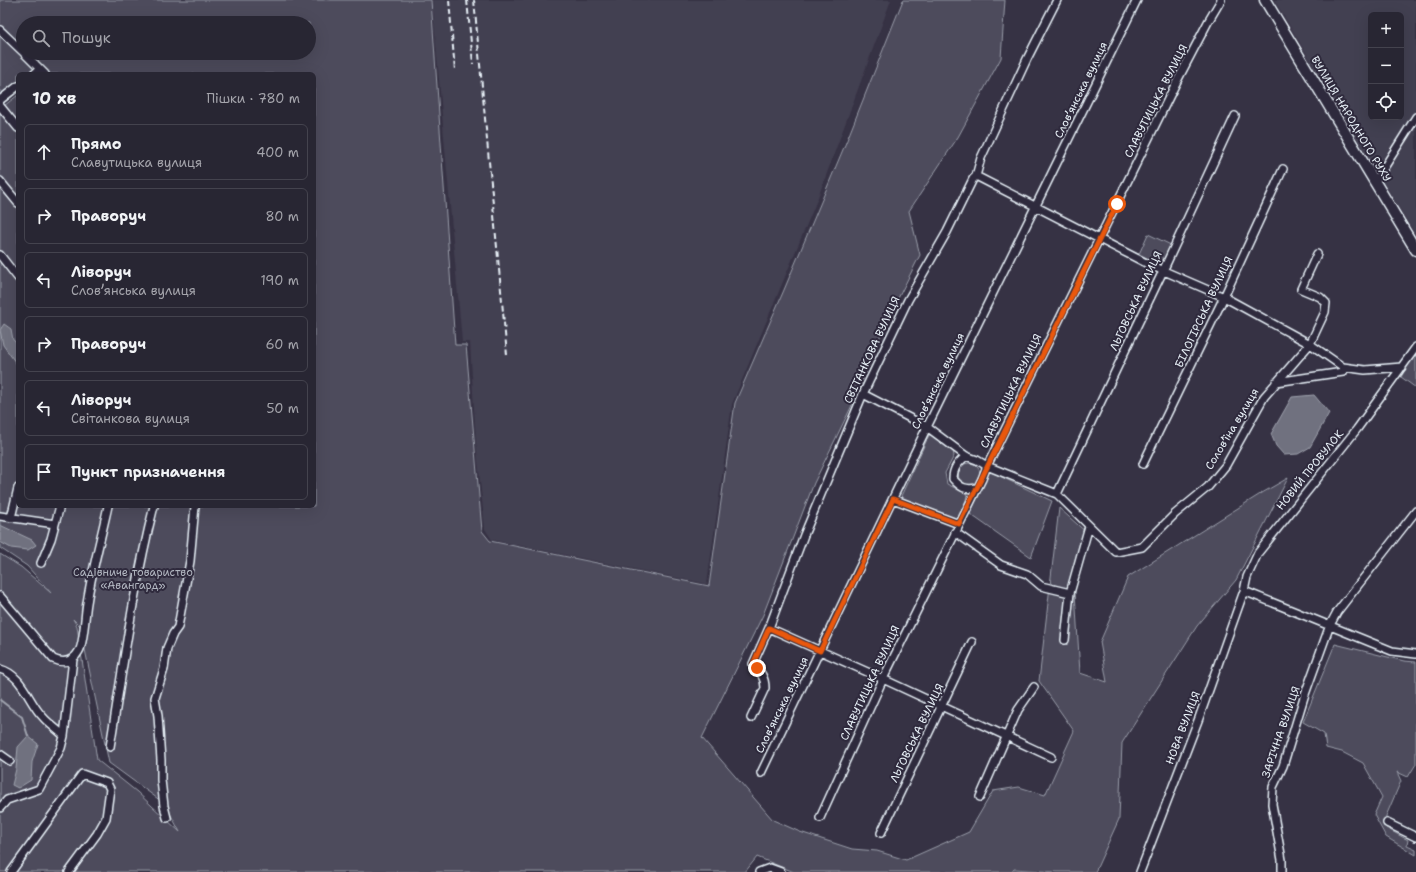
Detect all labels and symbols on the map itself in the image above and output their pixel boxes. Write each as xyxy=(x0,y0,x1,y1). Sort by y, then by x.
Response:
street label: Словʼянська вулиця xyxy=(1051,39,1111,141)
street label: СЛАВУТИЦЬКА ВУЛИЦЯ xyxy=(1121,42,1191,160)
street label: ВУЛИЦЯ НАРОДНОГО РУХУ xyxy=(1307,53,1395,185)
route start xyxy=(1108,195,1126,213)
street label: ЛЬГОВСЬКА ВУЛИЦЯ xyxy=(1106,249,1166,353)
street label: БІЛОГІРСЬКА ВУЛИЦЯ xyxy=(1172,254,1236,370)
street label: СВІТАНКОВА ВУЛИЦЯ xyxy=(841,294,903,406)
street label: Словʼянська вулиця xyxy=(908,330,968,432)
street label: СЛАВУТИЦЬКА ВУЛИЦЯ xyxy=(977,331,1045,451)
street label: Соловʼїна вулиця xyxy=(1202,386,1262,472)
street label: НОВИЙ ПРОВУЛОК xyxy=(1272,426,1347,513)
park label: Садівниче товариство «Авангард» xyxy=(73,565,193,593)
street label: СЛАВУТИЦЬКА ВУЛИЦЯ xyxy=(837,623,903,743)
street label: Словʼянська вулиця xyxy=(752,654,812,756)
route end xyxy=(748,659,766,677)
street label: ЛЬГОВСЬКА ВУЛИЦЯ xyxy=(887,681,947,785)
street label: ЗАРІЧНА ВУЛИЦЯ xyxy=(1258,684,1304,780)
street label: НОВА ВУЛИЦЯ xyxy=(1162,689,1204,767)

